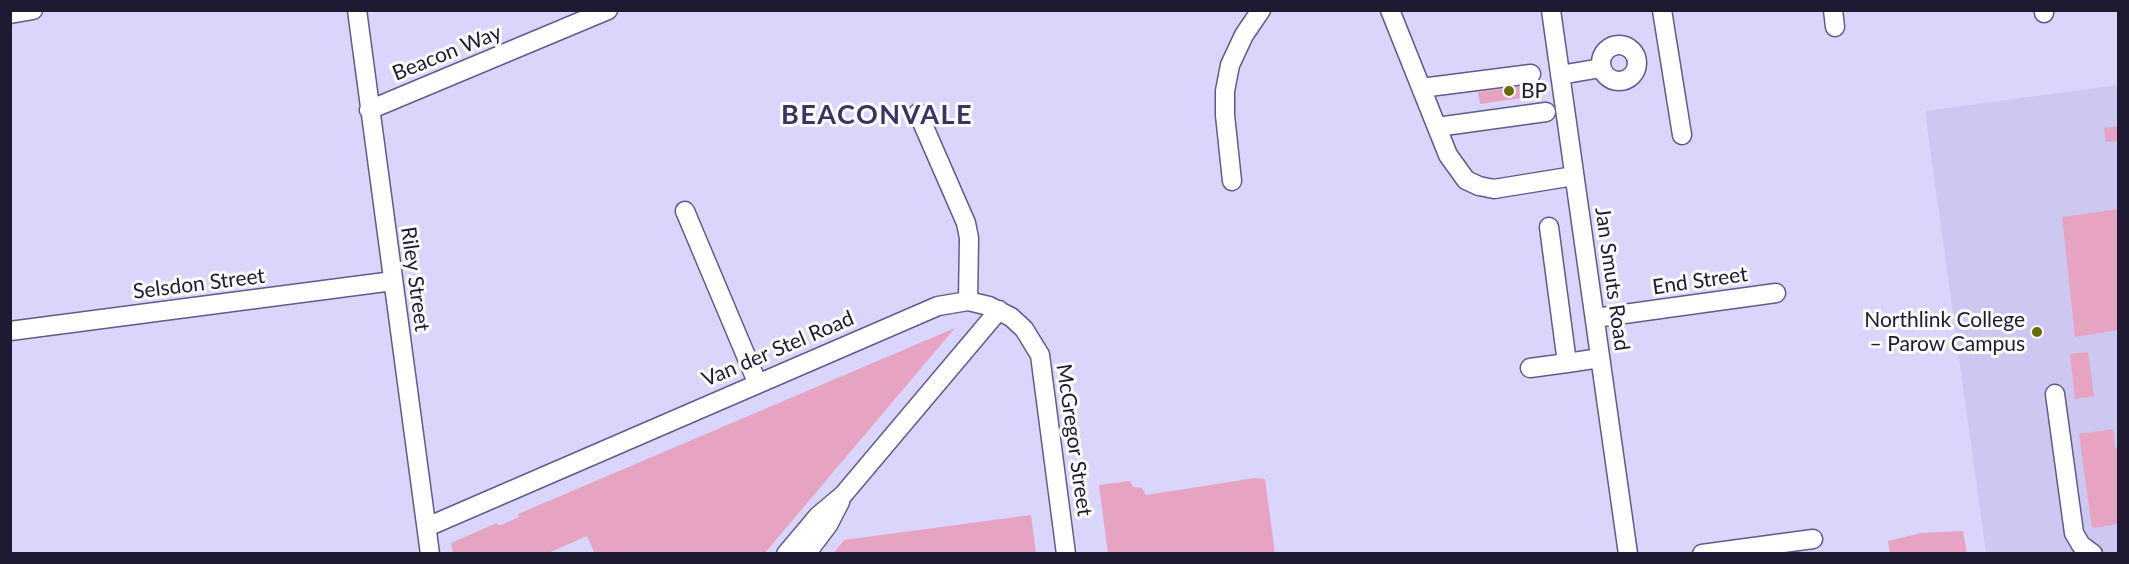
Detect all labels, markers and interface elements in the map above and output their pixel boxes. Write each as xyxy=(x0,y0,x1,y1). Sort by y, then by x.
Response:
street label: Beacon Way xyxy=(389,20,505,86)
place label: BP xyxy=(1521,78,1547,104)
marker: BP xyxy=(1502,84,1516,98)
district label: BEACONVALE xyxy=(781,99,973,131)
street label: Jan Smuts Road xyxy=(1589,206,1635,352)
street label: Riley Street xyxy=(395,225,435,333)
street label: End Street xyxy=(1651,262,1749,300)
street label: Selsdon Street xyxy=(132,263,266,305)
street label: Van der Stel Road xyxy=(698,306,858,392)
place label: Northlink College – Parow Campus xyxy=(1864,307,2025,357)
marker: Northlink College – Parow Campus xyxy=(2030,325,2044,339)
street label: McGregor Street xyxy=(1051,362,1097,518)

